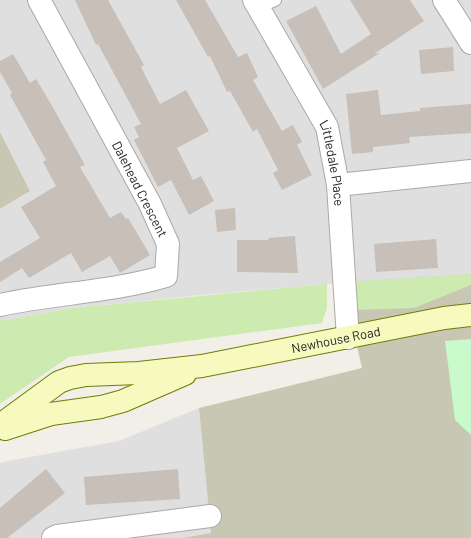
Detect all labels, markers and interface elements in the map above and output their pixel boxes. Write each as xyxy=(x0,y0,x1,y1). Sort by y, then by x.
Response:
street label: Littledale Place xyxy=(316,117,347,207)
street label: Dalehead Crescent xyxy=(109,138,171,240)
street label: Newhouse Road xyxy=(290,323,382,356)

